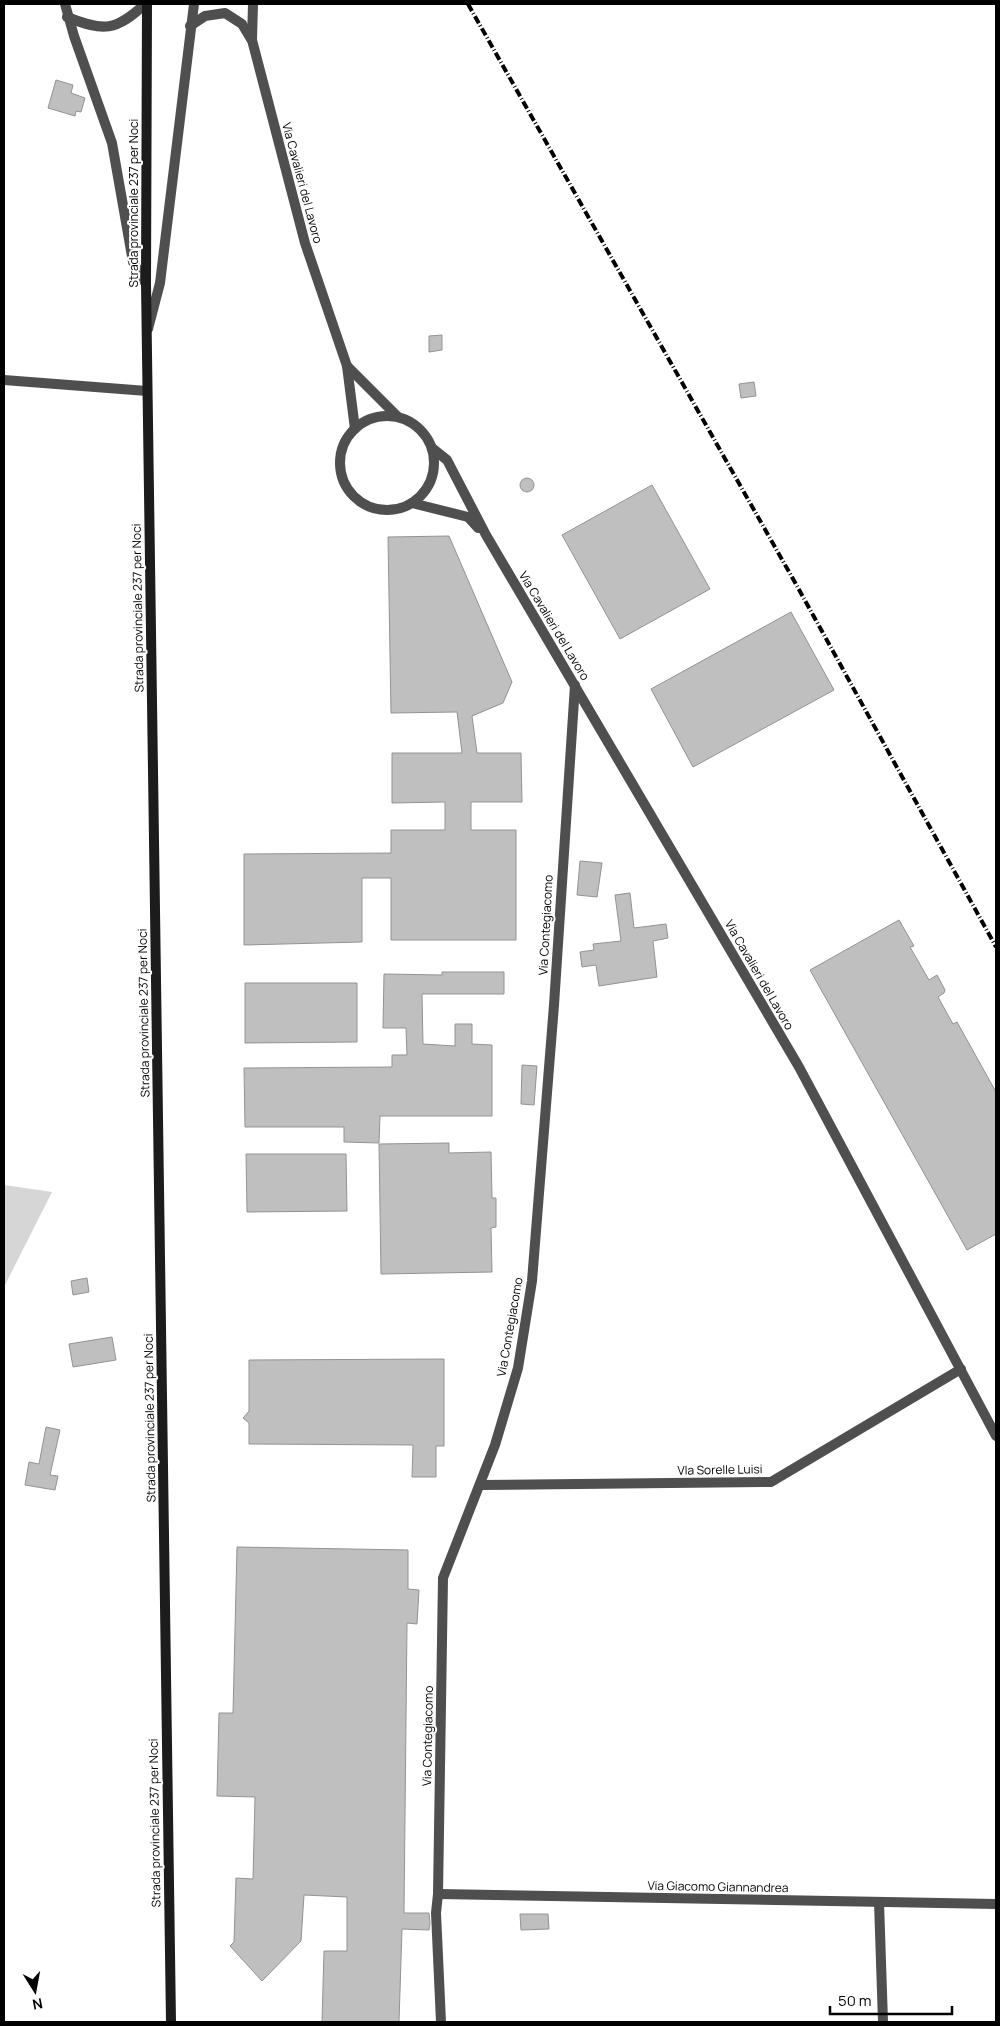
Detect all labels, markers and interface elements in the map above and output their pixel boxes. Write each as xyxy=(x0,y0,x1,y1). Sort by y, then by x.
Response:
street label: Strada provinciale 237 per Noci xyxy=(125,119,142,287)
street label: Via Cavalieri del Lavoro xyxy=(278,121,327,245)
street label: Strada provinciale 237 per Noci xyxy=(128,523,147,693)
street label: Via Cavalieri del Lavoro xyxy=(515,568,594,684)
street label: Via Contegiacomo xyxy=(534,874,557,976)
street label: Via Cavalieri del Lavoro xyxy=(721,917,798,1033)
street label: Strada provinciale 237 per Noci xyxy=(134,928,153,1098)
street label: Via Contegiacomo xyxy=(492,1276,527,1378)
street label: Strada provinciale 237 per Noci xyxy=(140,1333,159,1503)
street label: VIa Sorelle Luisi xyxy=(677,1460,763,1479)
street label: Via Contegiacomo xyxy=(418,1686,437,1786)
street label: Strada provinciale 237 per Noci xyxy=(145,1738,164,1908)
street label: Via Giacomo Giannandrea xyxy=(647,1877,789,1896)
north arrow xyxy=(10,1966,60,2016)
scale bar xyxy=(830,1984,952,2016)
text: 50 m xyxy=(838,1990,872,2011)
text: N xyxy=(31,1994,44,2015)

